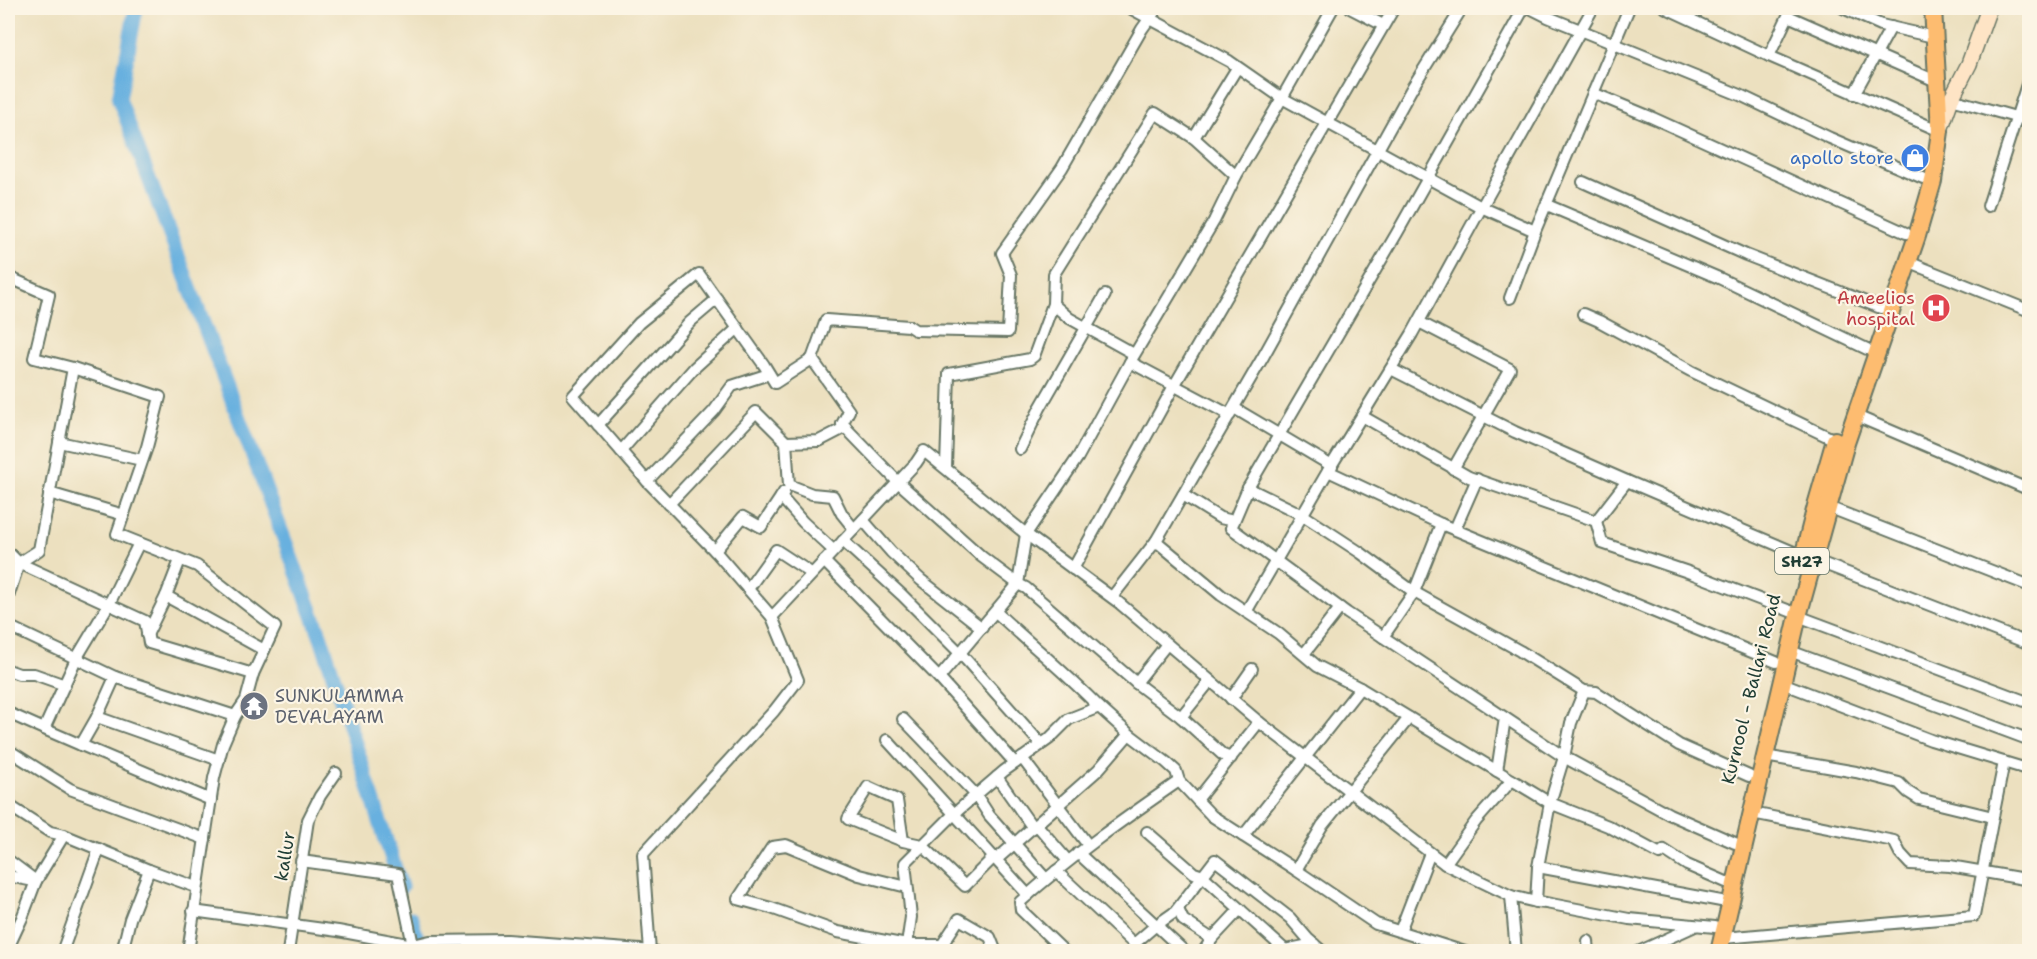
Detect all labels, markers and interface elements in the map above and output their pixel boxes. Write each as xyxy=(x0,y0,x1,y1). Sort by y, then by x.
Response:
shop icon: apollo store xyxy=(1899,142,1931,174)
place label: apollo store xyxy=(1790,146,1894,170)
place label: Ameelios hospital xyxy=(1837,286,1916,331)
hospital icon: Ameelios hospital xyxy=(1920,292,1952,324)
road number: SH27 xyxy=(1775,548,1829,574)
street label: Kurnool - Ballari Road xyxy=(1716,591,1786,787)
place label: SUNKULAMMA DEVALAYAM xyxy=(275,684,404,729)
temple icon: SUNKULAMMA DEVALAYAM xyxy=(238,690,270,722)
street label: kallur xyxy=(269,829,301,883)

